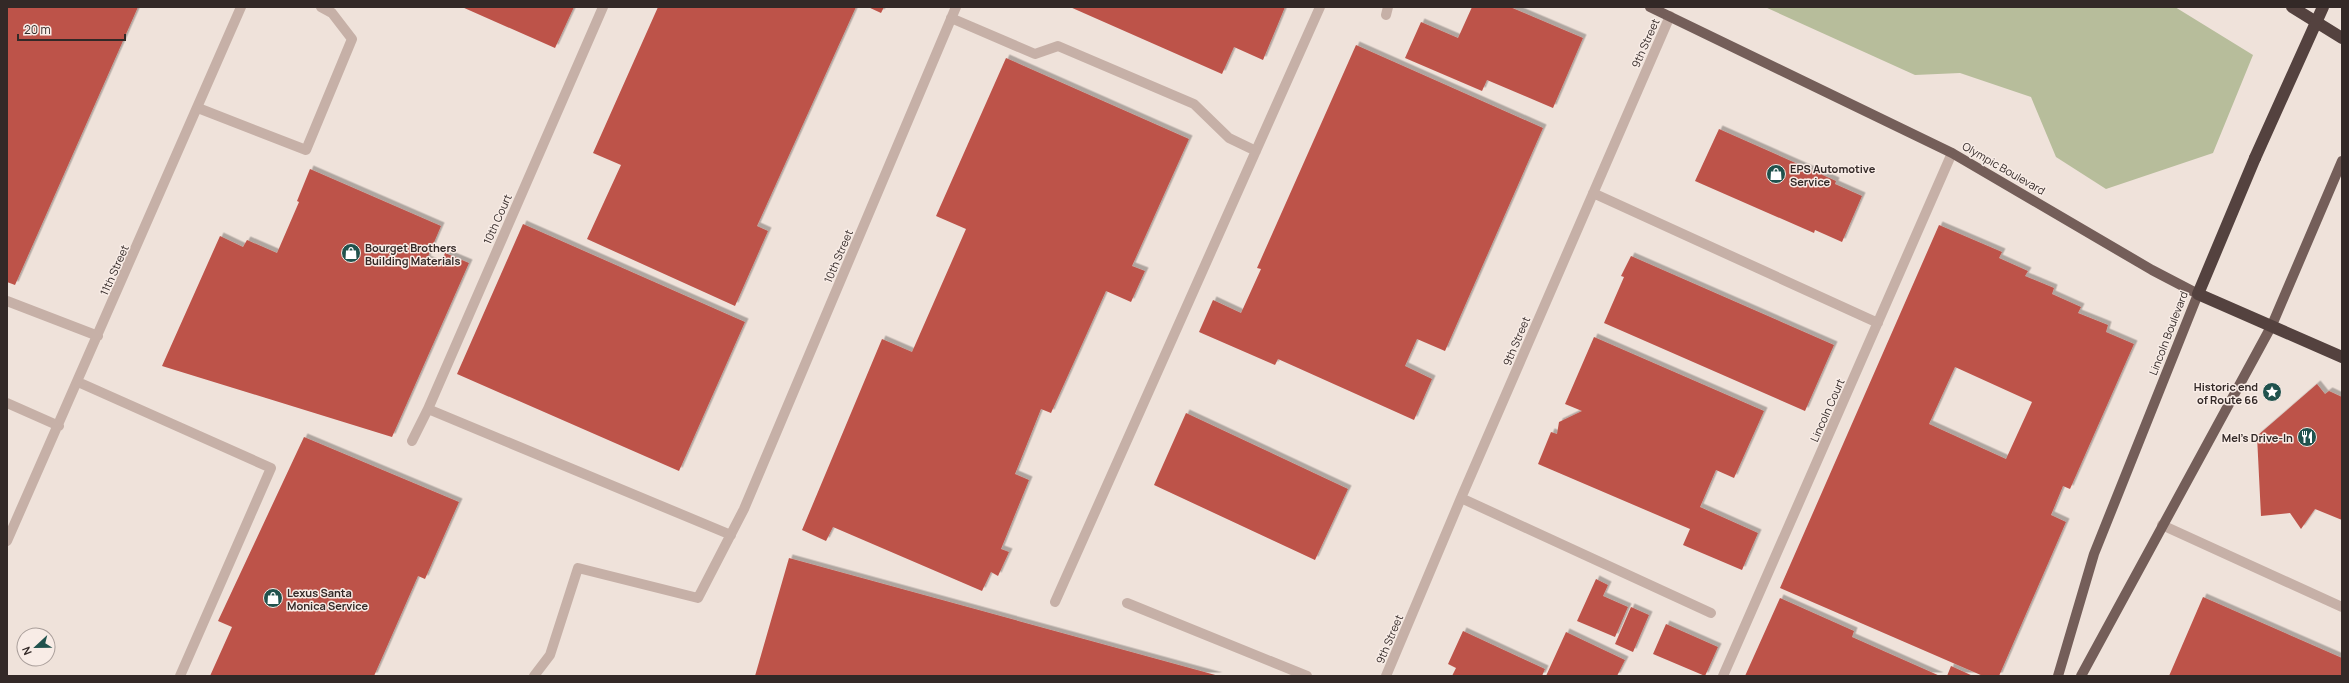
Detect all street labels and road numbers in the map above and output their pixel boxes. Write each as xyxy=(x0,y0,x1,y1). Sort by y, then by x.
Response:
street label: 9th Street xyxy=(1628,16,1662,70)
street label: Olympic Boulevard xyxy=(1960,138,2048,198)
street label: 10th Court xyxy=(479,192,515,246)
street label: 10th Street xyxy=(820,227,856,285)
street label: 11th Street xyxy=(96,242,132,298)
street label: Lincoln Boulevard xyxy=(2145,289,2191,377)
street label: 9th Street xyxy=(1499,314,1533,368)
street label: Lincoln Court xyxy=(1806,376,1848,444)
street label: 9th Street xyxy=(1372,612,1406,666)

